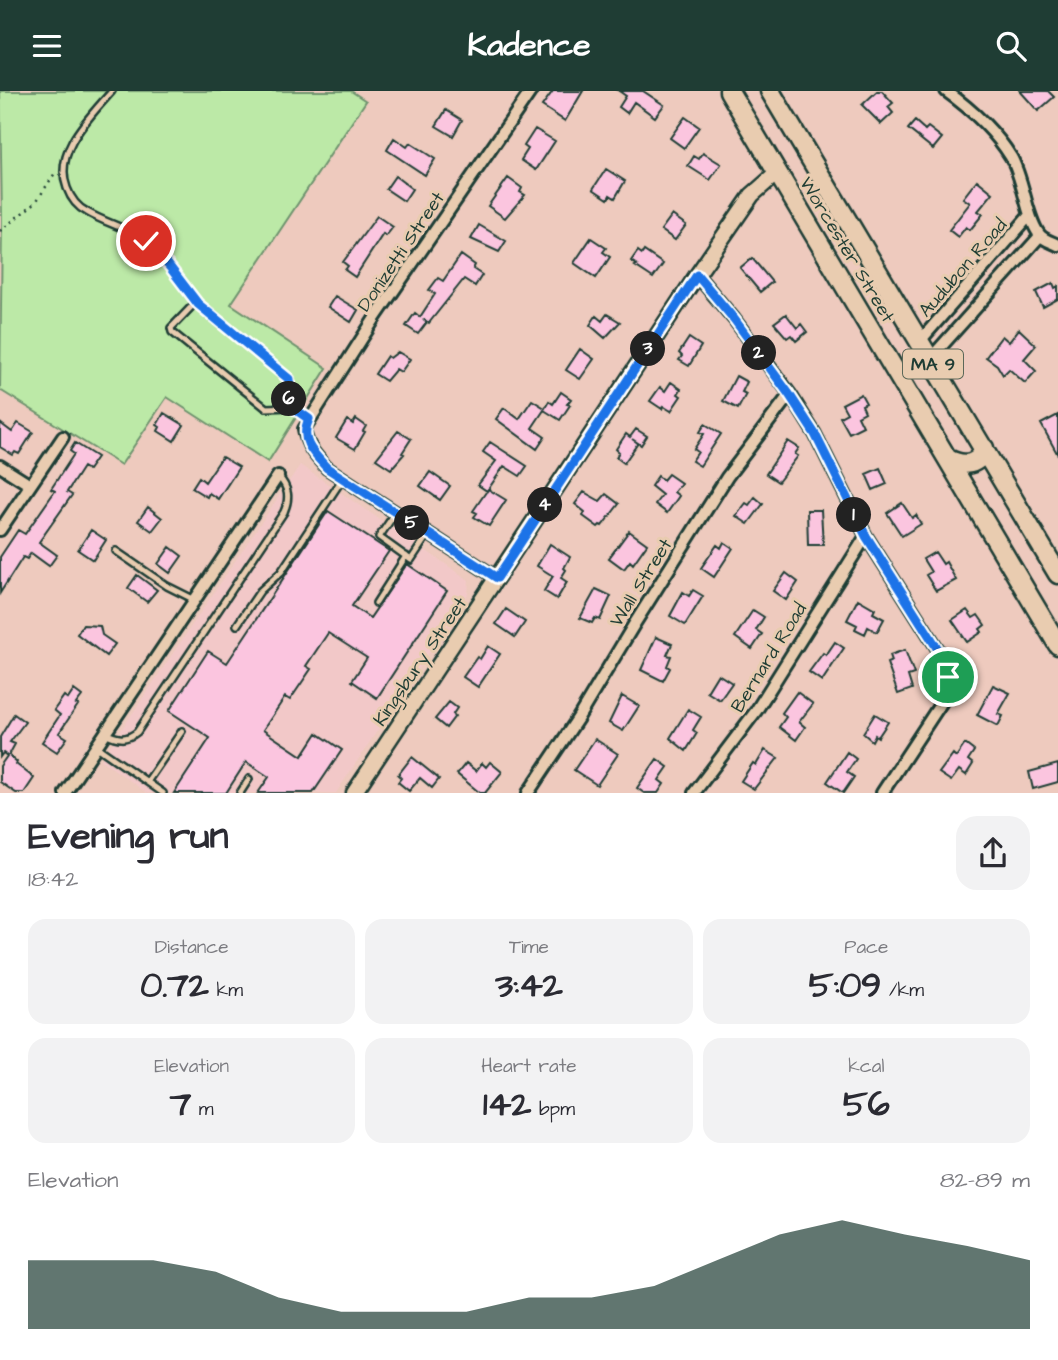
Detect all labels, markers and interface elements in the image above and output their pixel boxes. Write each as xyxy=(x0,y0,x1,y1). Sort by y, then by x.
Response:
text: Kadence xyxy=(468,23,590,68)
icon: menu xyxy=(28,27,66,65)
icon: search xyxy=(992,27,1030,65)
street label: Worcester Street xyxy=(793,172,901,328)
street label: Donizetti Street xyxy=(351,186,452,317)
pin xyxy=(116,211,176,271)
street label: Audubon Road xyxy=(912,212,1014,323)
icon: check xyxy=(127,222,165,260)
pin: 3 xyxy=(630,331,666,367)
text: 3 xyxy=(643,335,652,362)
pin: 2 xyxy=(742,335,776,371)
text: 2 xyxy=(753,339,764,366)
road number: MA 9 xyxy=(903,349,963,379)
pin: 6 xyxy=(272,381,306,417)
text: 6 xyxy=(283,385,294,412)
pin: 4 xyxy=(528,487,562,523)
text: 4 xyxy=(538,491,551,518)
pin: 1 xyxy=(836,497,872,533)
text: 1 xyxy=(852,501,855,528)
pin: 5 xyxy=(394,505,430,541)
text: 5 xyxy=(405,509,418,536)
street label: Wall Street xyxy=(603,533,679,632)
street label: Kingsbury Street xyxy=(367,592,475,732)
street label: Bernard Road xyxy=(725,597,814,718)
pin xyxy=(918,647,978,707)
icon: arrive xyxy=(929,658,967,696)
text: Evening run xyxy=(28,811,229,863)
button: share xyxy=(956,816,1030,890)
text: 18:42 xyxy=(28,863,79,895)
text: Distance xyxy=(155,934,229,961)
text: Time xyxy=(509,934,549,961)
text: Pace xyxy=(844,934,888,961)
text: 0.72 xyxy=(140,961,209,1010)
text: 3:42 xyxy=(495,961,563,1010)
text: 5:09 xyxy=(809,961,881,1010)
text: km xyxy=(209,977,243,1004)
text: /km xyxy=(881,977,924,1004)
text: Elevation xyxy=(154,1053,229,1080)
text: Heart rate xyxy=(481,1053,577,1080)
text: kcal xyxy=(848,1053,885,1080)
text: 7 xyxy=(170,1080,191,1129)
text: 142 xyxy=(483,1080,531,1129)
text: 56 xyxy=(843,1080,890,1129)
text: m xyxy=(191,1096,214,1123)
text: bpm xyxy=(531,1096,575,1123)
text: Elevation xyxy=(28,1164,119,1196)
text: 82–89 m xyxy=(940,1164,1030,1196)

